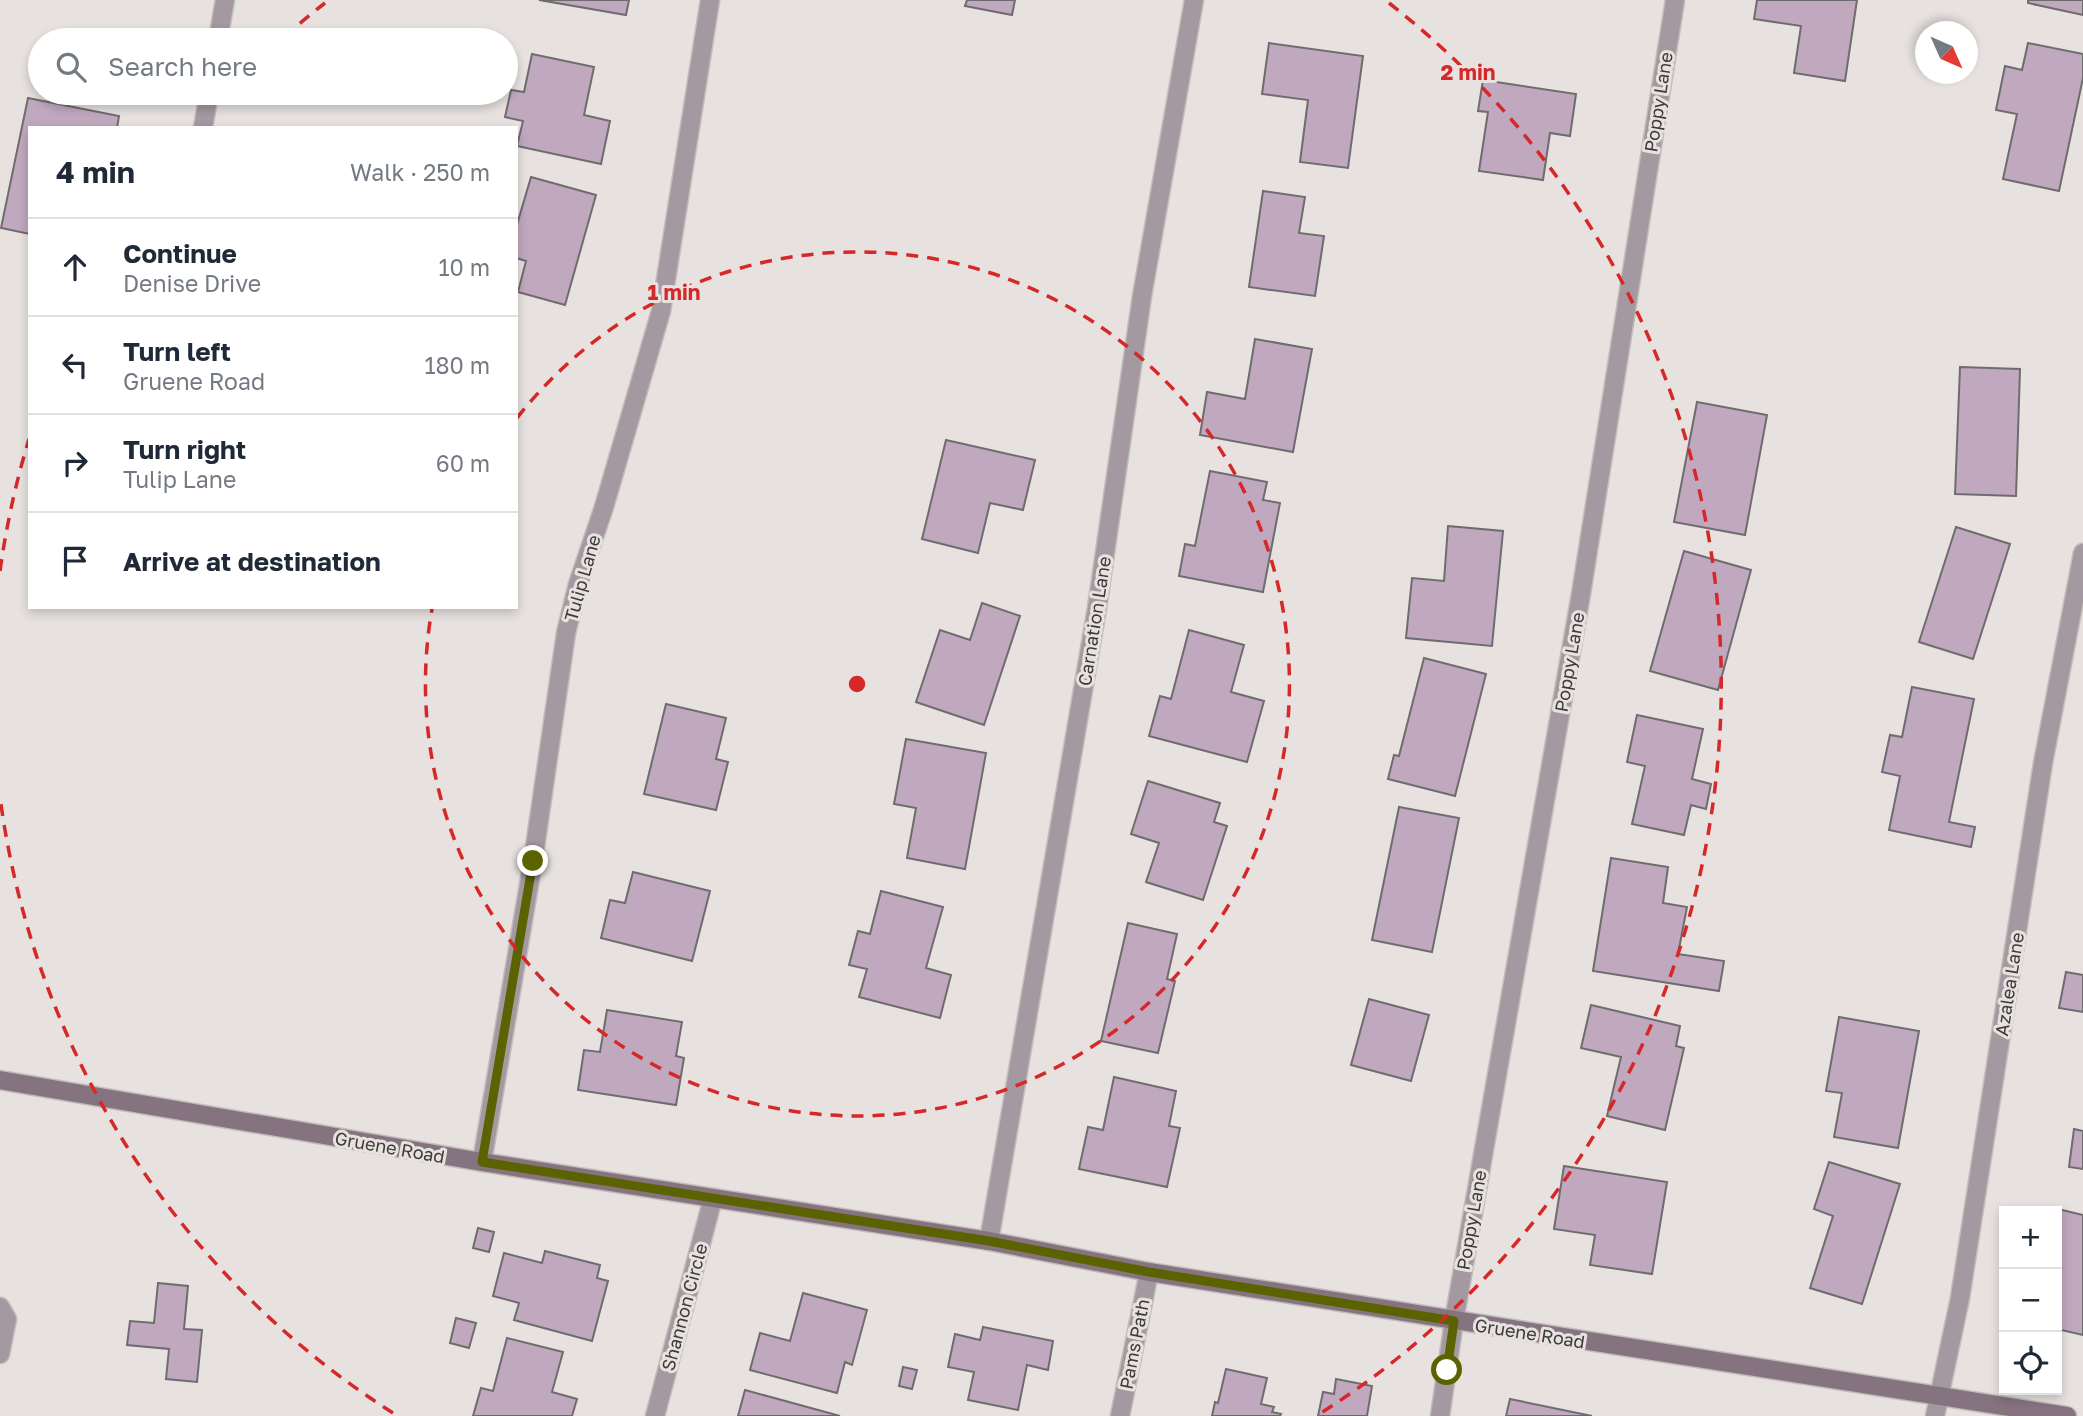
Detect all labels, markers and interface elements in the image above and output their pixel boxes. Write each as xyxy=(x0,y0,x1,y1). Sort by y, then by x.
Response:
north arrow xyxy=(1915,21,1978,84)
search box xyxy=(28,28,518,105)
icon: search xyxy=(52,48,90,86)
street label: Poppy Lane xyxy=(1639,50,1677,154)
text: Search here xyxy=(108,51,257,82)
text: 2 min xyxy=(1441,59,1495,85)
text: 4 min xyxy=(56,154,135,190)
text: Walk · 250 m xyxy=(350,158,490,186)
text: Continue xyxy=(123,238,237,269)
icon: ahead xyxy=(56,248,94,286)
text: 10 m xyxy=(438,253,490,281)
text: Denise Drive xyxy=(123,269,261,297)
text: 1 min xyxy=(648,279,700,305)
text: Turn left xyxy=(123,336,231,367)
icon: left xyxy=(56,346,94,384)
text: 180 m xyxy=(424,351,490,379)
text: Gruene Road xyxy=(123,367,265,395)
text: Turn right xyxy=(123,434,246,465)
icon: right xyxy=(56,444,94,482)
text: 60 m xyxy=(436,449,490,477)
text: Tulip Lane xyxy=(123,465,236,493)
street label: Tulip Lane xyxy=(559,532,605,624)
icon: arrive xyxy=(56,542,94,580)
text: Arrive at destination xyxy=(123,546,381,577)
street label: Carnation Lane xyxy=(1073,555,1115,687)
street label: Poppy Lane xyxy=(1549,610,1589,714)
centre of rings xyxy=(845,672,869,696)
route end xyxy=(517,845,548,876)
street label: Azalea Lane xyxy=(1990,931,2028,1037)
street label: Gruene Road xyxy=(333,1127,447,1167)
street label: Poppy Lane xyxy=(1451,1168,1491,1272)
map controls xyxy=(1999,1206,2062,1395)
button: + xyxy=(1999,1206,2062,1269)
street label: Shannon Circle xyxy=(656,1241,712,1373)
button: − xyxy=(1999,1269,2062,1332)
street label: Pams Path xyxy=(1114,1297,1154,1391)
street label: Gruene Road xyxy=(1473,1313,1587,1353)
button: locate xyxy=(1999,1332,2062,1395)
route start xyxy=(1431,1354,1462,1385)

